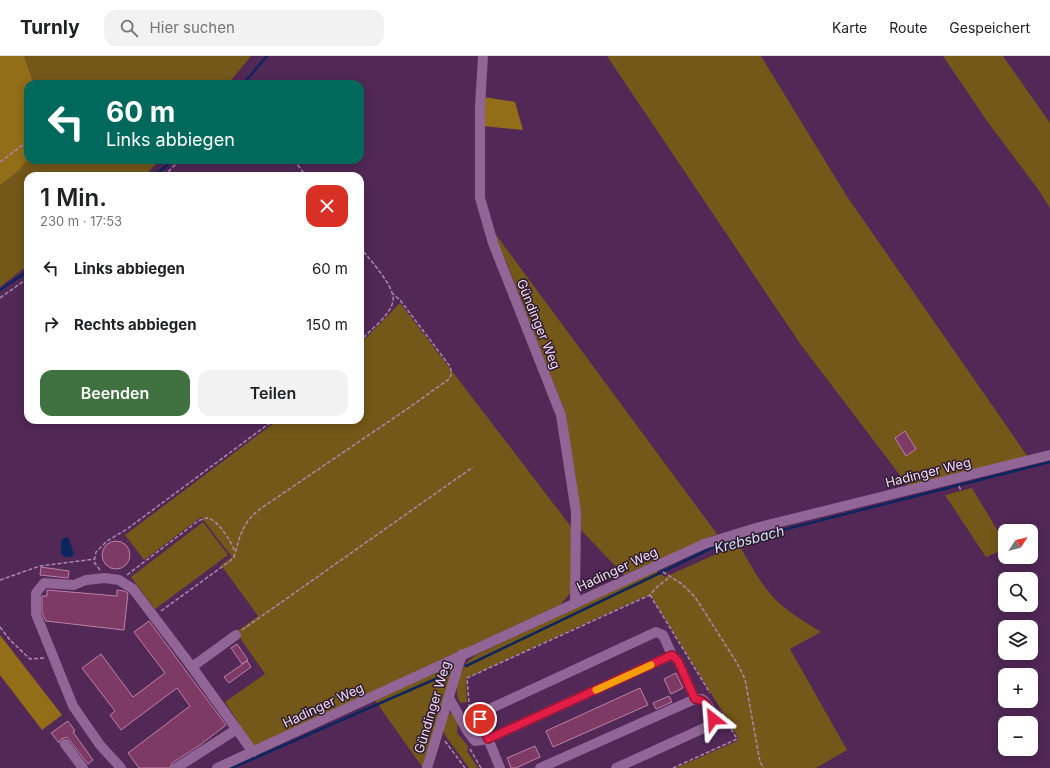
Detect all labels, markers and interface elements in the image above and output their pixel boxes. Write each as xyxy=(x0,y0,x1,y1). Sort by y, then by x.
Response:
search box xyxy=(104,10,384,46)
text: Turnly xyxy=(20,16,80,39)
icon: search xyxy=(118,17,140,39)
text: Hier suchen xyxy=(150,18,235,37)
text: Karte xyxy=(832,19,867,36)
text: Route xyxy=(889,19,927,36)
text: Gespeichert xyxy=(949,19,1030,36)
text: 60 m xyxy=(106,95,175,129)
icon: left xyxy=(40,96,92,148)
text: Links abbiegen xyxy=(106,129,235,150)
text: 1 Min. xyxy=(40,183,107,212)
button: close xyxy=(306,185,348,227)
text: 230 m · 17:53 xyxy=(40,213,122,229)
icon: left xyxy=(40,257,62,279)
text: Links abbiegen xyxy=(74,259,185,278)
text: 60 m xyxy=(312,259,348,278)
street label: Gündinger Weg xyxy=(514,277,564,371)
icon: right xyxy=(40,313,62,335)
text: Rechts abbiegen xyxy=(74,315,196,334)
text: 150 m xyxy=(306,315,348,334)
button: Beenden xyxy=(40,370,190,416)
button: Teilen xyxy=(198,370,348,416)
street label: Hadinger Weg xyxy=(884,454,972,490)
water label: Krebsbach xyxy=(712,521,786,557)
north arrow xyxy=(998,524,1038,564)
map controls xyxy=(998,524,1038,756)
street label: Hadinger Weg xyxy=(574,543,660,595)
button: search xyxy=(998,572,1038,612)
button: layers xyxy=(998,620,1038,660)
street label: Gündinger Weg xyxy=(410,659,454,755)
button: + xyxy=(998,668,1038,708)
street label: Hadinger Weg xyxy=(280,679,366,731)
position arrow xyxy=(692,698,734,740)
pin xyxy=(463,702,497,736)
icon: arrive xyxy=(469,708,491,730)
button: − xyxy=(998,716,1038,756)

